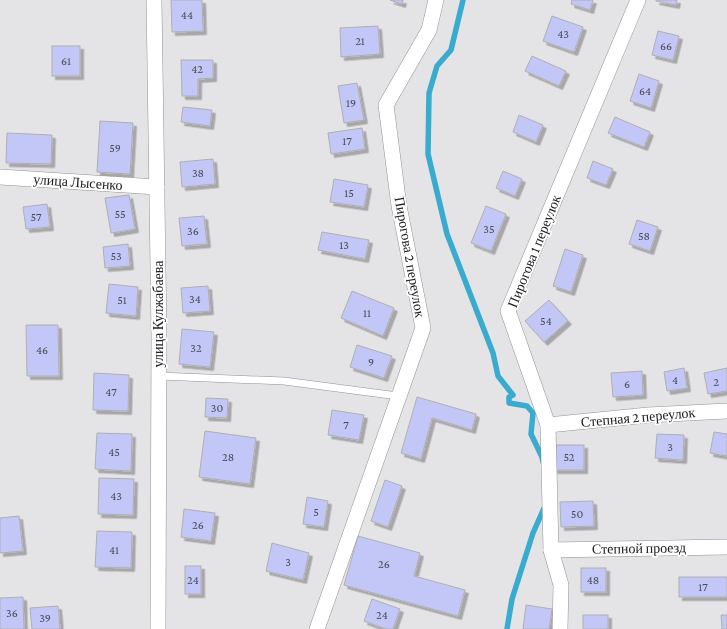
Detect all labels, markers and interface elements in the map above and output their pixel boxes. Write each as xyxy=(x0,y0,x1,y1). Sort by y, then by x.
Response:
house number: 44 xyxy=(181,8,193,22)
house number: 43 xyxy=(557,27,569,41)
house number: 21 xyxy=(355,34,365,48)
house number: 66 xyxy=(660,39,672,53)
house number: 61 xyxy=(61,54,71,68)
house number: 42 xyxy=(191,62,203,76)
house number: 64 xyxy=(639,84,651,98)
house number: 19 xyxy=(346,96,356,110)
house number: 17 xyxy=(342,134,352,148)
house number: 59 xyxy=(109,141,121,155)
house number: 38 xyxy=(192,166,204,180)
street label: улица Лысенко xyxy=(33,171,123,193)
house number: 15 xyxy=(344,186,354,200)
street label: Пирогова 1 переулок xyxy=(504,192,564,310)
street label: Пирогова 2 переулок xyxy=(392,195,429,319)
house number: 55 xyxy=(114,207,126,221)
house number: 57 xyxy=(31,210,42,224)
house number: 35 xyxy=(483,222,495,236)
house number: 36 xyxy=(187,224,199,238)
house number: 58 xyxy=(638,229,650,243)
house number: 13 xyxy=(339,238,349,252)
house number: 53 xyxy=(110,249,122,263)
street label: улица Кулжабаева xyxy=(150,260,166,367)
house number: 34 xyxy=(189,292,201,306)
house number: 51 xyxy=(117,293,127,307)
house number: 11 xyxy=(363,306,371,320)
house number: 54 xyxy=(540,314,552,328)
house number: 32 xyxy=(190,341,202,355)
house number: 46 xyxy=(36,343,48,357)
house number: 9 xyxy=(368,355,374,369)
house number: 4 xyxy=(672,373,678,387)
house number: 2 xyxy=(713,375,719,389)
house number: 6 xyxy=(624,377,630,391)
house number: 47 xyxy=(105,385,117,399)
house number: 30 xyxy=(211,401,223,415)
street label: Степная 2 переулок xyxy=(580,404,696,430)
house number: 7 xyxy=(343,418,349,432)
house number: 3 xyxy=(667,440,673,454)
house number: 45 xyxy=(108,445,120,459)
house number: 28 xyxy=(222,450,234,464)
house number: 52 xyxy=(563,450,575,464)
house number: 43 xyxy=(110,489,122,503)
house number: 5 xyxy=(313,505,319,519)
house number: 50 xyxy=(571,507,583,521)
house number: 26 xyxy=(192,518,204,532)
street label: Степной проезд xyxy=(592,539,686,557)
house number: 41 xyxy=(109,543,119,557)
house number: 3 xyxy=(285,555,291,569)
house number: 26 xyxy=(378,557,390,571)
house number: 24 xyxy=(187,573,199,587)
house number: 48 xyxy=(587,573,599,587)
house number: 17 xyxy=(698,580,708,594)
house number: 36 xyxy=(6,606,18,620)
house number: 24 xyxy=(376,608,388,622)
house number: 39 xyxy=(39,611,51,625)

